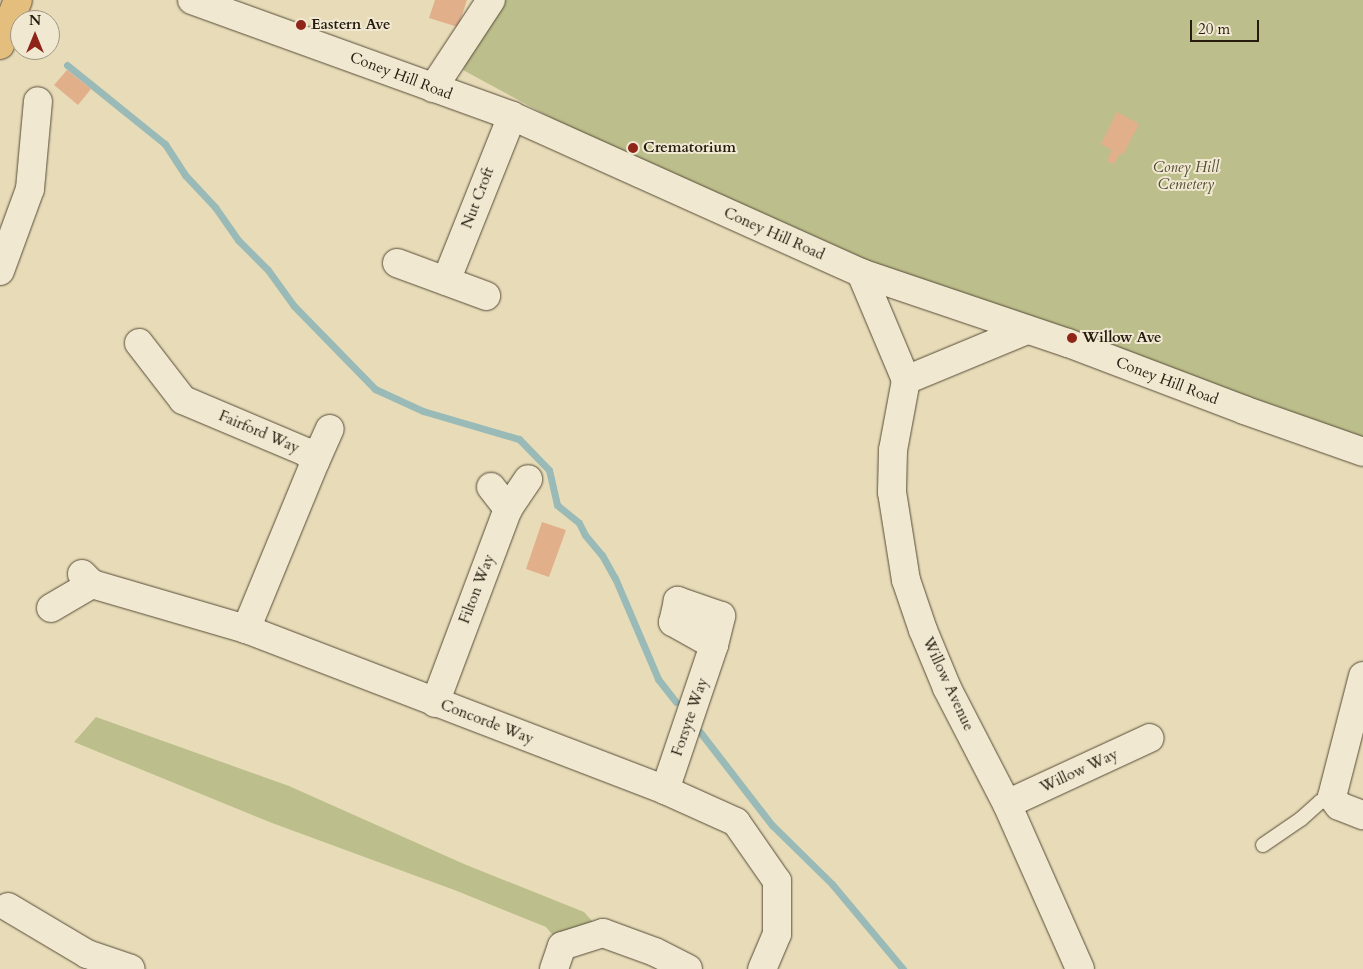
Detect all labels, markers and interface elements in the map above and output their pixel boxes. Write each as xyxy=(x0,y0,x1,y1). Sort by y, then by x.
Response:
north arrow xyxy=(10,10,60,60)
scale bar xyxy=(1193,10,1262,42)
text: N xyxy=(29,11,41,30)
place label: Eastern Ave xyxy=(311,16,390,34)
marker: Eastern Ave xyxy=(295,19,307,31)
text: 20 m xyxy=(1198,19,1230,39)
street label: Coney Hill Road xyxy=(347,48,455,104)
place label: Crematorium xyxy=(643,139,736,157)
marker: Crematorium xyxy=(627,142,639,154)
park label: Coney Hill Cemetery xyxy=(1153,158,1219,193)
street label: Nut Croft xyxy=(458,165,498,231)
street label: Coney Hill Road xyxy=(721,204,827,264)
place label: Willow Ave xyxy=(1082,329,1161,347)
marker: Willow Ave xyxy=(1066,332,1078,344)
street label: Coney Hill Road xyxy=(1113,353,1221,409)
street label: Fairford Way xyxy=(216,407,302,457)
street label: Filton Way xyxy=(456,552,498,626)
street label: Willow Avenue xyxy=(918,634,978,734)
street label: Forsyte Way xyxy=(668,675,712,759)
street label: Concorde Way xyxy=(438,696,536,748)
street label: Willow Way xyxy=(1037,745,1121,797)

